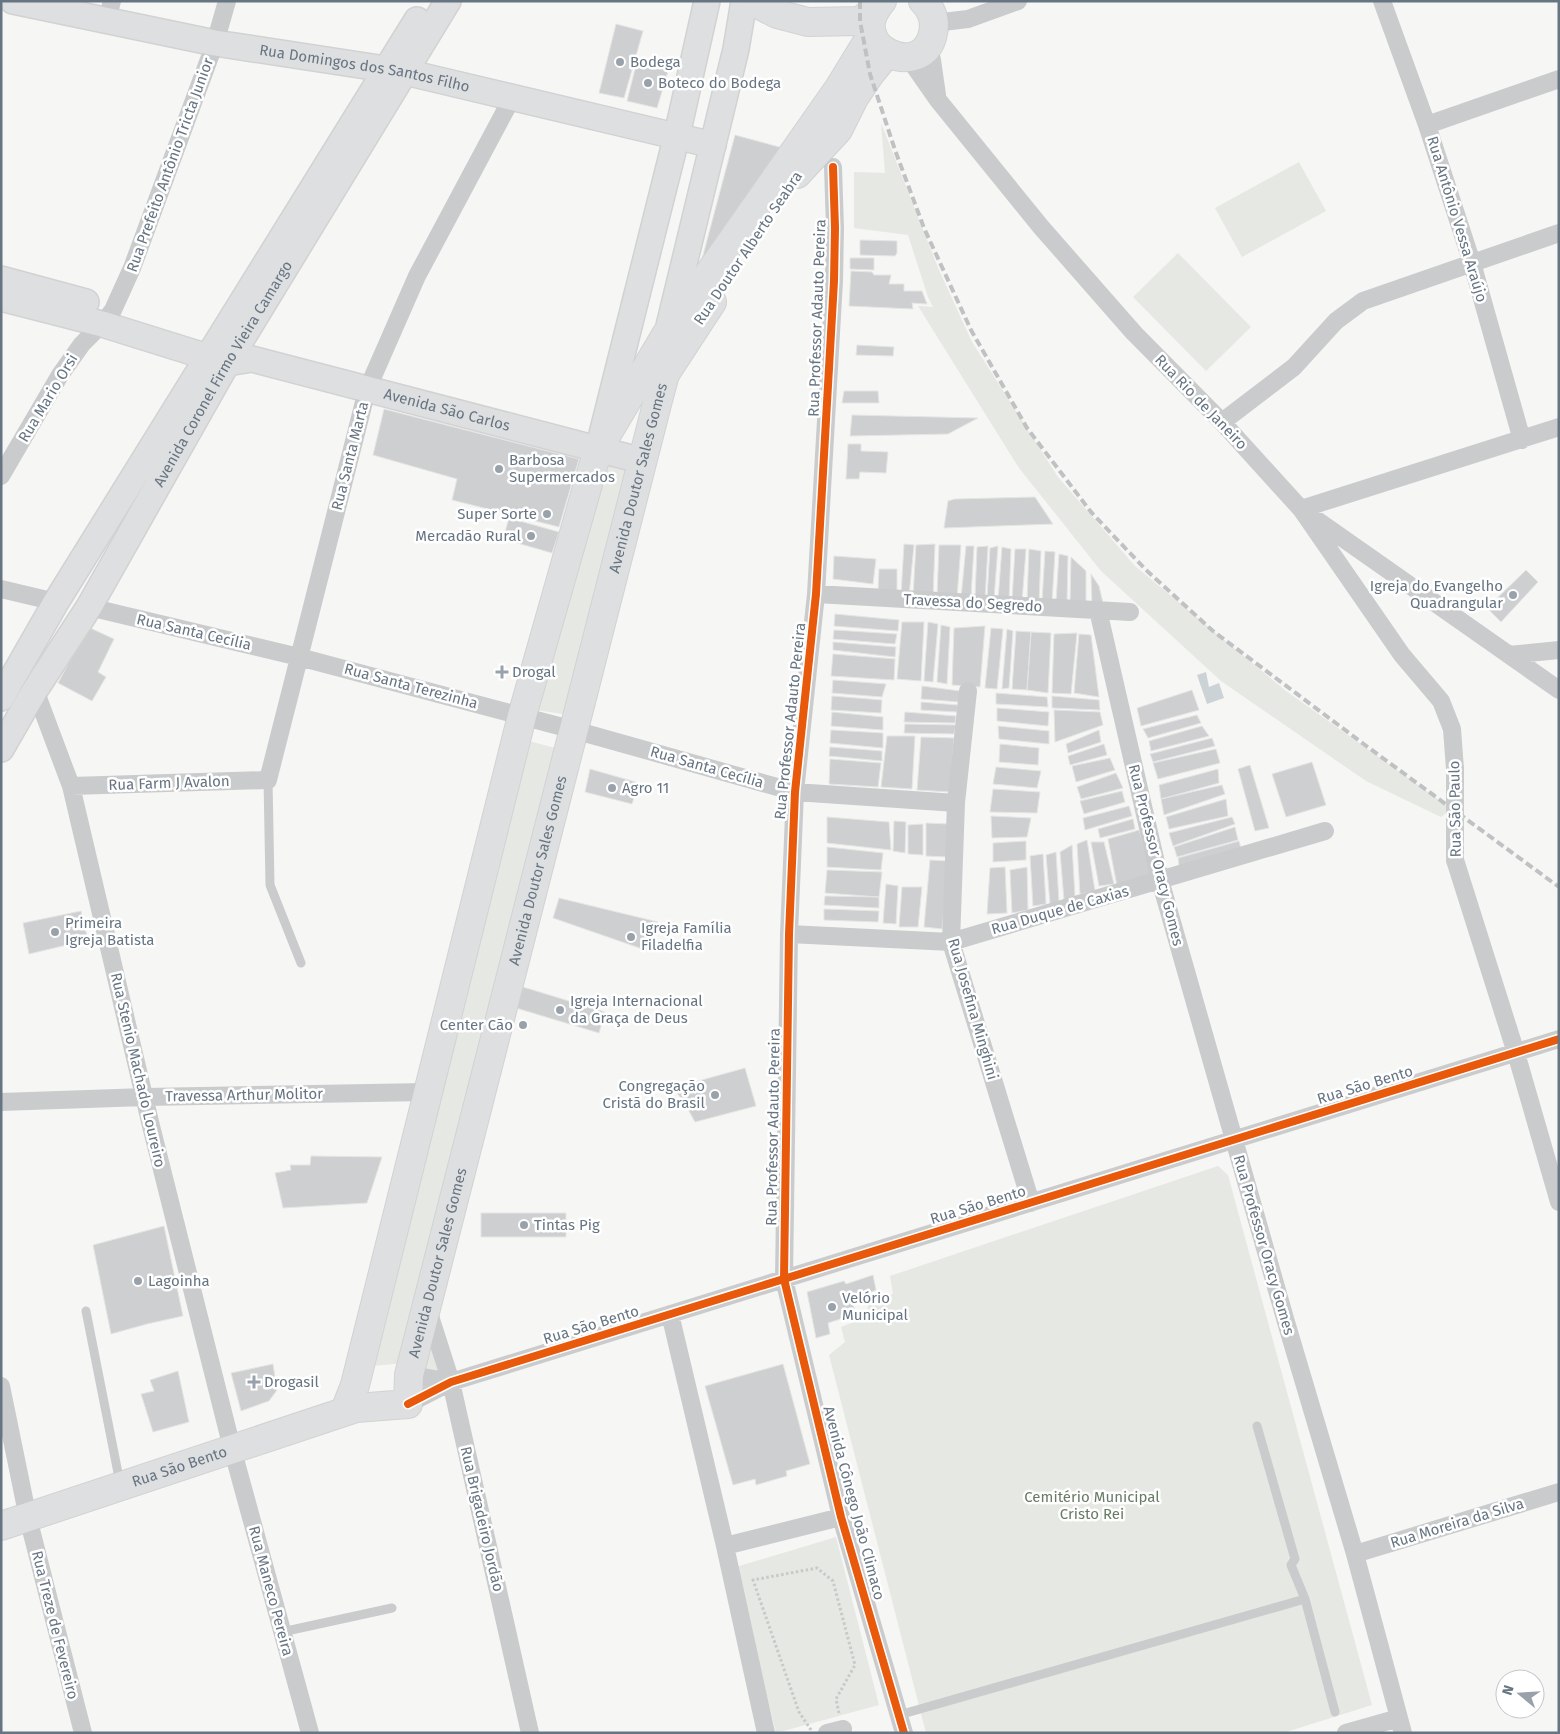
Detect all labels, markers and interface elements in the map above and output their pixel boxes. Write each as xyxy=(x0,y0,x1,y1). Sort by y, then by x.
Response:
street label: Rua Domingos dos Santos Filho xyxy=(258,41,472,96)
place label: Bodega xyxy=(630,53,681,71)
street label: Rua Prefeito Antônio Tricta Junior xyxy=(123,55,217,275)
marker: Bodega xyxy=(614,56,626,68)
place label: Boteco do Bodega xyxy=(658,74,781,92)
marker: Boteco do Bodega xyxy=(642,77,654,89)
street label: Rua Antônio Vessa Araújo xyxy=(1423,134,1491,304)
street label: Rua Doutor Alberto Seabra xyxy=(690,168,806,328)
street label: Rua Professor Adauto Pereira xyxy=(805,219,829,417)
street label: Avenida Coronel Firmo Vieira Camargo xyxy=(150,258,296,490)
street label: Rua Mario Orsi xyxy=(15,351,81,445)
street label: Rua Rio de Janeiro xyxy=(1151,351,1251,453)
street label: Avenida Doutor Sales Gomes xyxy=(605,381,671,575)
street label: Avenida São Carlos xyxy=(382,385,512,435)
street label: Rua Santa Marta xyxy=(328,400,372,512)
place label: Barbosa Supermercados xyxy=(509,451,615,486)
marker: Barbosa Supermercados xyxy=(493,463,505,475)
place label: Super Sorte xyxy=(457,505,537,523)
marker: Super Sorte xyxy=(541,508,553,520)
place label: Mercadão Rural xyxy=(415,527,522,545)
marker: Mercadão Rural xyxy=(525,530,537,542)
place label: Igreja do Evangelho Quadrangular xyxy=(1370,577,1503,612)
marker: Igreja do Evangelho Quadrangular xyxy=(1507,589,1519,601)
street label: Travessa do Segredo xyxy=(903,590,1043,616)
street label: Rua Santa Cecília xyxy=(135,610,253,654)
street label: Rua Professor Adauto Pereira xyxy=(771,622,809,820)
street label: Rua Santa Terezinha xyxy=(342,660,480,712)
place label: Drogal xyxy=(512,663,556,681)
marker: Drogal xyxy=(496,666,508,678)
street label: Rua Santa Cecília xyxy=(648,742,766,792)
street label: Rua São Paulo xyxy=(1445,760,1465,858)
street label: Rua Professor Oracy Gomes xyxy=(1125,762,1187,948)
street label: Rua Farm J Avalon xyxy=(108,772,230,794)
street label: Avenida Doutor Sales Gomes xyxy=(505,774,571,967)
place label: Agro 11 xyxy=(622,779,669,797)
marker: Agro 11 xyxy=(606,782,618,794)
street label: Rua Duque de Caxias xyxy=(989,882,1131,938)
place label: Primeira Igreja Batista xyxy=(65,914,154,949)
place label: Igreja Família Filadelfia xyxy=(641,919,732,954)
marker: Primeira Igreja Batista xyxy=(49,926,61,938)
marker: Igreja Família Filadelfia xyxy=(625,931,637,943)
street label: Rua Josefina Minghini xyxy=(944,936,1002,1082)
street label: Rua Stenio Machado Loureiro xyxy=(107,971,169,1169)
place label: Igreja Internacional da Graça de Deus xyxy=(570,992,703,1027)
marker: Igreja Internacional da Graça de Deus xyxy=(554,1004,566,1016)
place label: Center Cão xyxy=(440,1016,513,1034)
marker: Center Cão xyxy=(517,1019,529,1031)
street label: Rua Professor Adauto Pereira xyxy=(762,1028,784,1226)
street label: Rua São Bento xyxy=(1315,1062,1415,1108)
place label: Congregação Cristã do Brasil xyxy=(603,1077,706,1112)
street label: Travessa Arthur Molitor xyxy=(165,1085,323,1105)
marker: Congregação Cristã do Brasil xyxy=(709,1089,721,1101)
street label: Rua Professor Oracy Gomes xyxy=(1230,1153,1298,1337)
street label: Avenida Doutor Sales Gomes xyxy=(405,1166,471,1360)
street label: Rua São Bento xyxy=(928,1182,1028,1228)
place label: Tintas Pig xyxy=(534,1216,600,1234)
marker: Tintas Pig xyxy=(518,1219,530,1231)
place label: Lagoinha xyxy=(148,1272,210,1290)
marker: Lagoinha xyxy=(132,1275,144,1287)
place label: Velório Municipal xyxy=(842,1289,909,1324)
marker: Velório Municipal xyxy=(826,1301,838,1313)
street label: Rua São Bento xyxy=(541,1302,641,1348)
place label: Drogasil xyxy=(264,1373,320,1391)
marker: Drogasil xyxy=(248,1376,260,1388)
street label: Avenida Cônego João Climaco xyxy=(819,1404,889,1602)
street label: Rua São Bento xyxy=(130,1443,229,1491)
street label: Rua Brigadeiro Jordão xyxy=(456,1444,508,1594)
park label: Cemitério Municipal Cristo Rei xyxy=(1024,1488,1160,1523)
street label: Rua Moreira da Silva xyxy=(1388,1494,1526,1552)
street label: Rua Maneco Pereira xyxy=(245,1524,297,1658)
street label: Rua Treze de Fevereiro xyxy=(28,1549,82,1701)
north arrow xyxy=(1495,1669,1545,1719)
text: N xyxy=(1499,1683,1518,1697)

